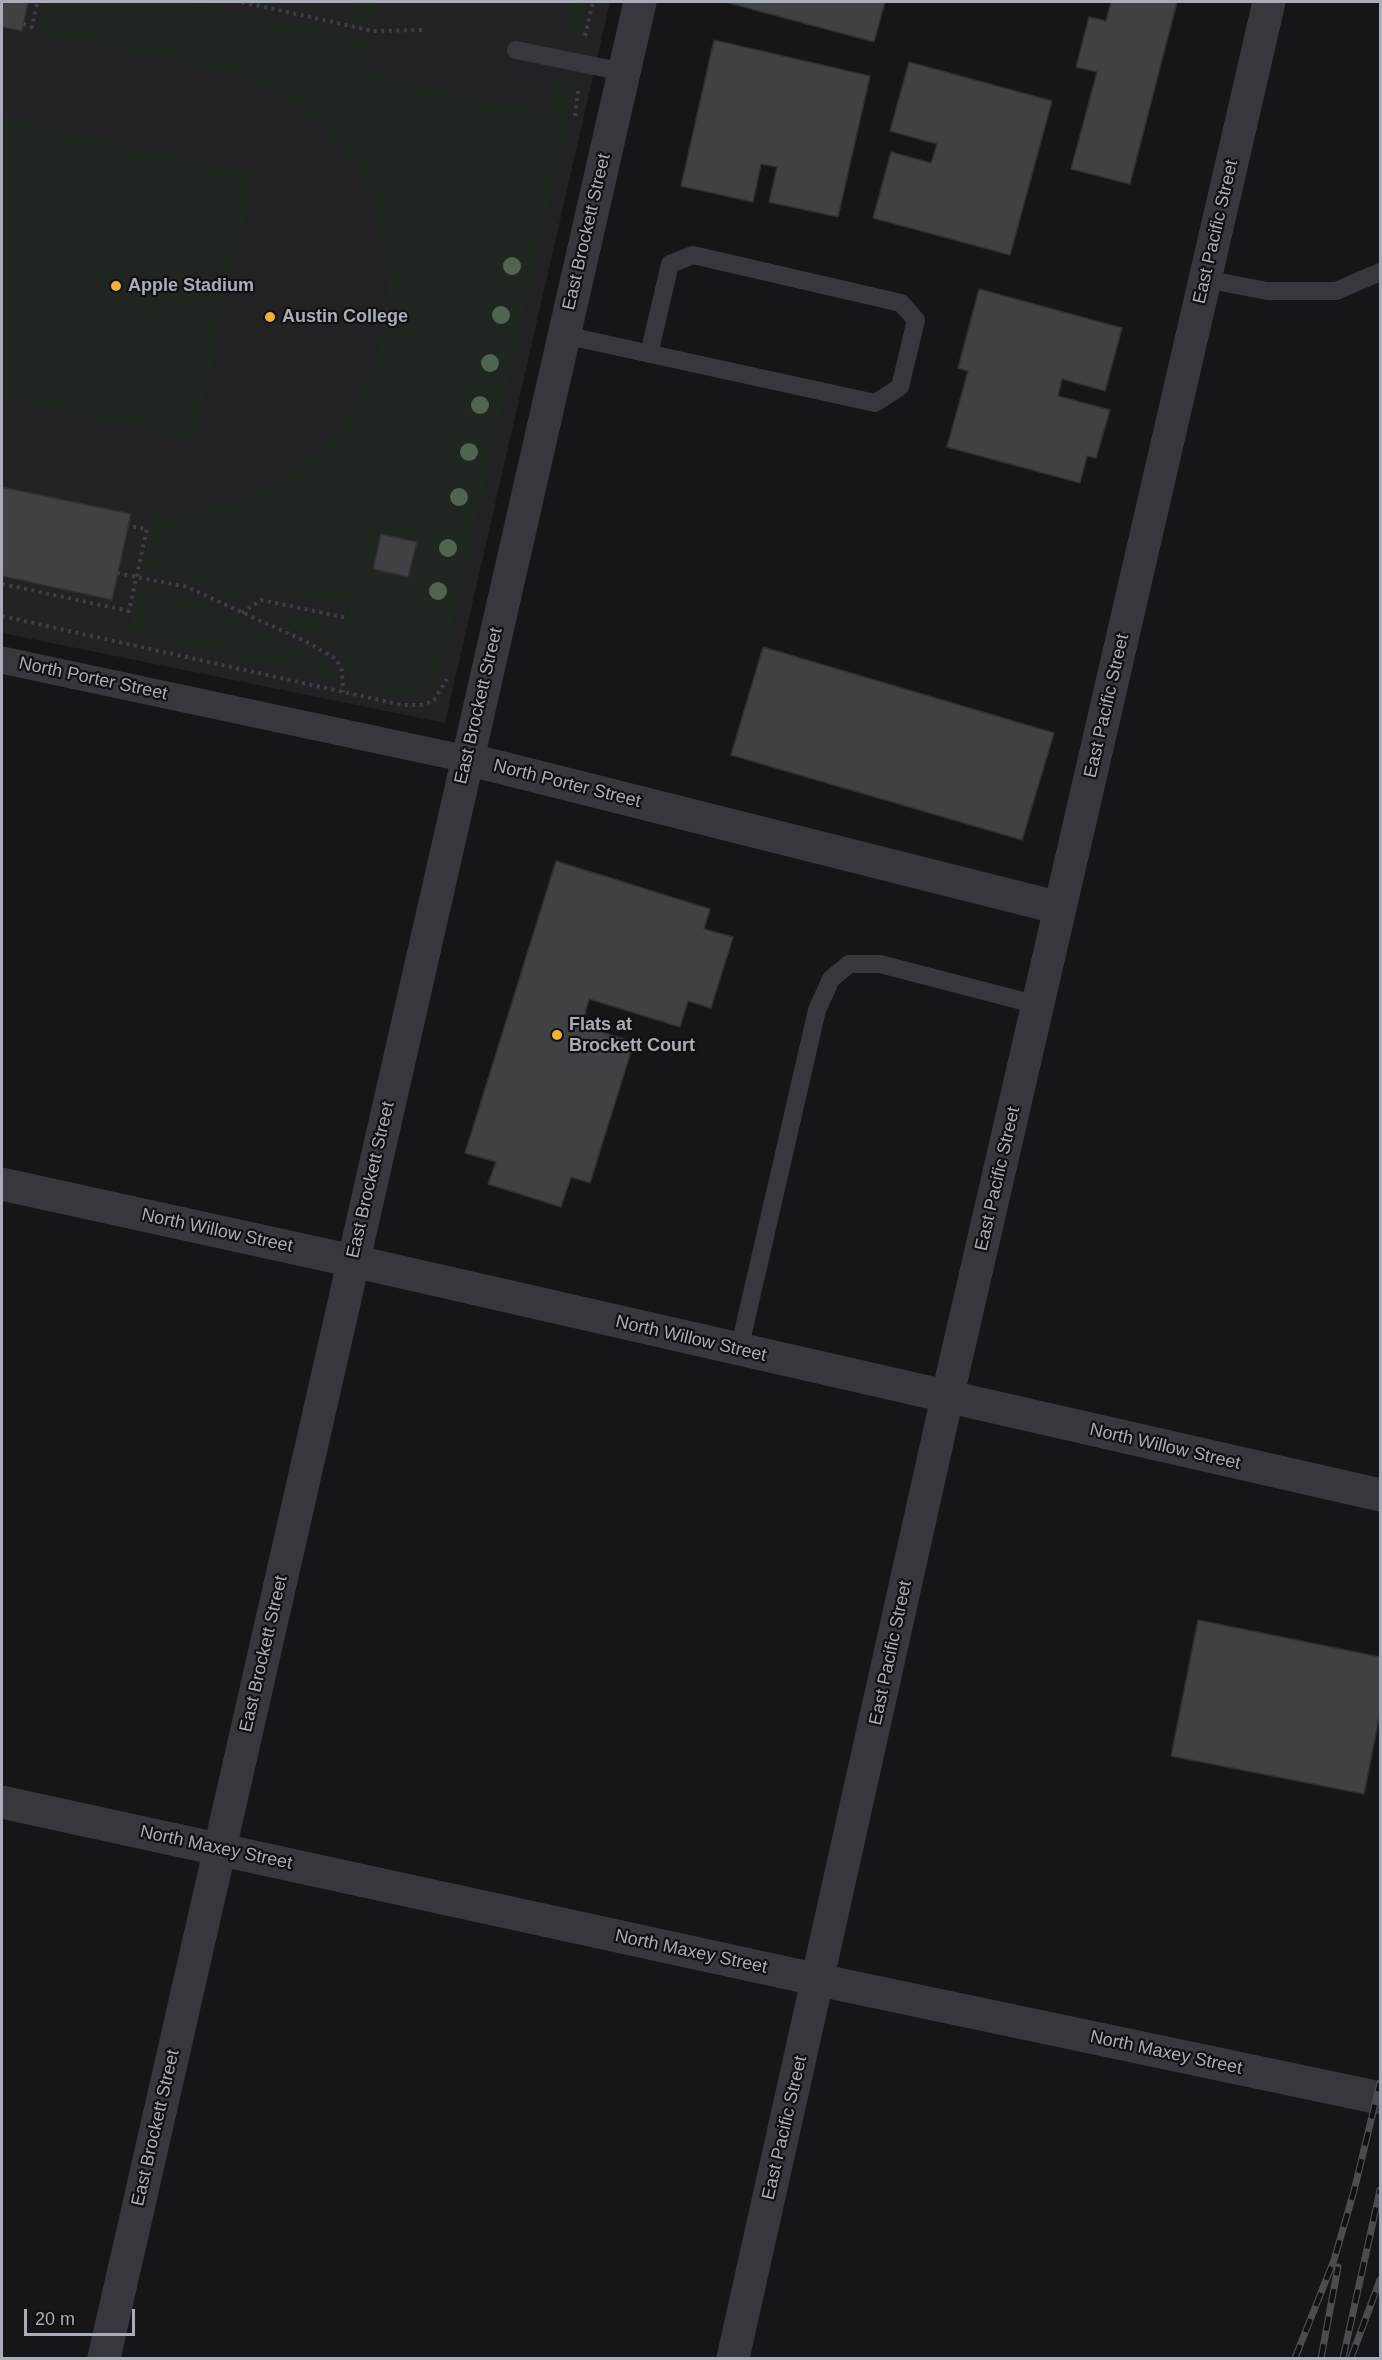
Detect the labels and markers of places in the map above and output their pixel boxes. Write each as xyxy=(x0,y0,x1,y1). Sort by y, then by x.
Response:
place label: Apple Stadium xyxy=(128,275,254,297)
marker: Apple Stadium xyxy=(109,279,123,293)
place label: Austin College xyxy=(282,306,408,328)
marker: Austin College xyxy=(263,310,277,324)
place label: Flats at Brockett Court xyxy=(569,1014,695,1056)
marker: Flats at Brockett Court xyxy=(550,1028,564,1042)

